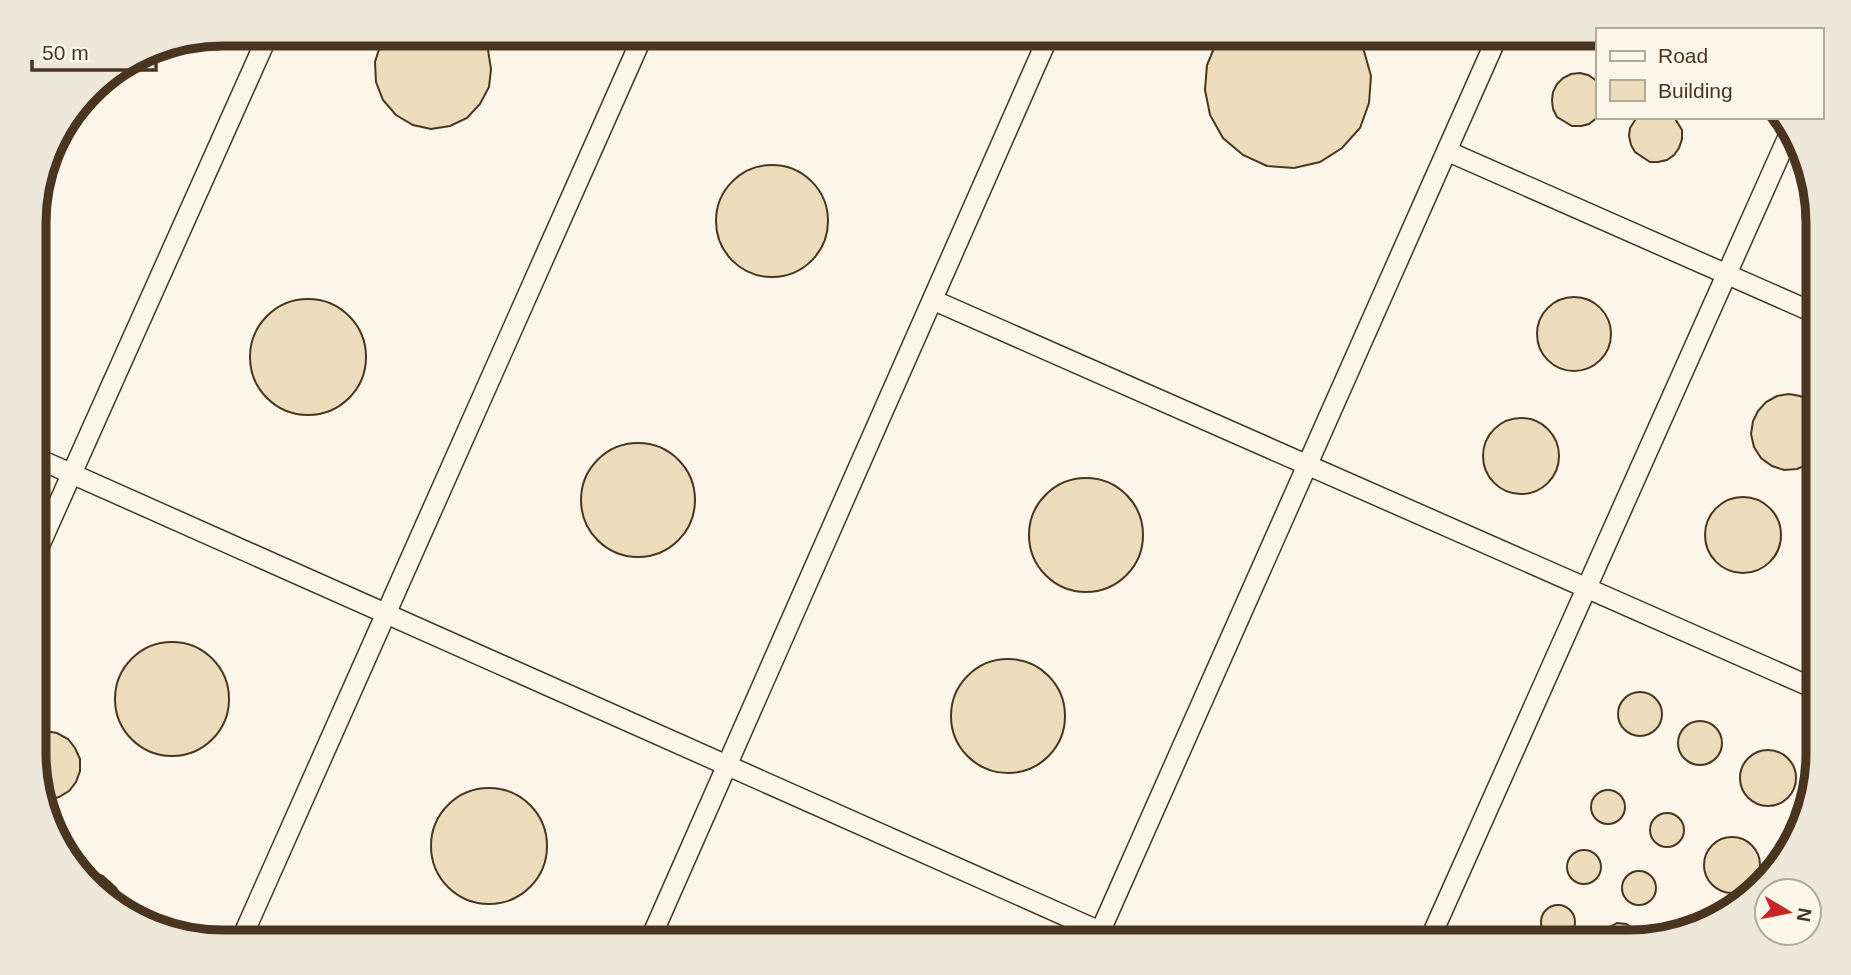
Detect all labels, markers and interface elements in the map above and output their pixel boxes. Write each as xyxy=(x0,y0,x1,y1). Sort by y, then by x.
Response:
scale bar xyxy=(32,28,156,72)
legend xyxy=(1596,28,1823,119)
text: 50 m xyxy=(42,41,89,64)
text: Road xyxy=(1658,44,1708,67)
text: Building xyxy=(1658,79,1733,102)
north arrow xyxy=(1753,877,1823,947)
text: N xyxy=(1793,906,1816,923)

